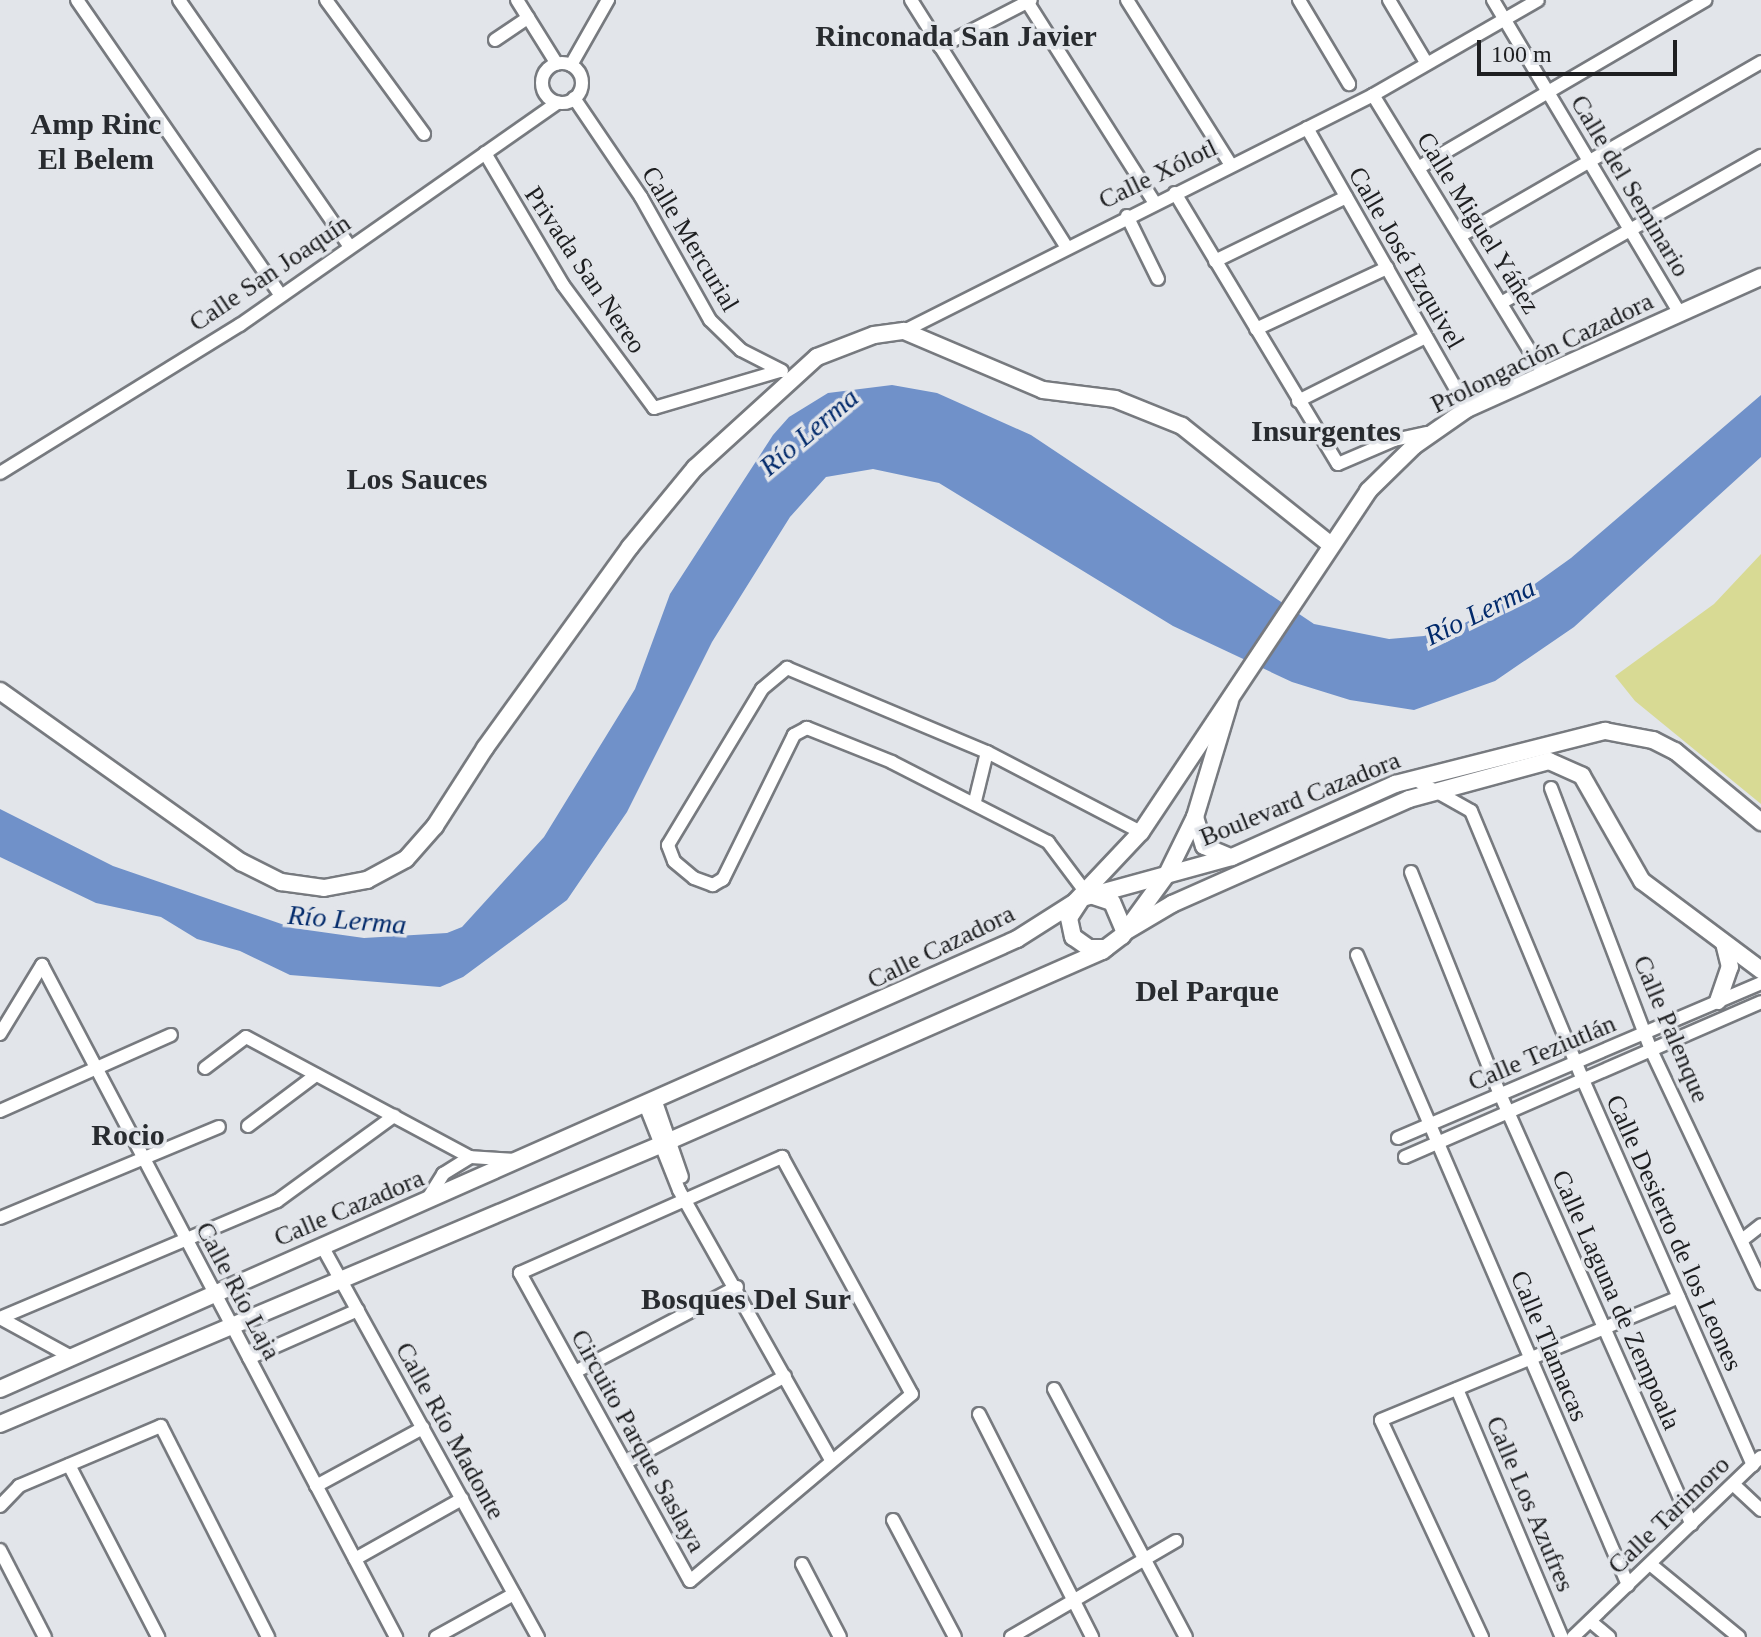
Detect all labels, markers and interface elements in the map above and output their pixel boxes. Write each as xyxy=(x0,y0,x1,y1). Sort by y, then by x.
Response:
district label: Rinconada San Javier xyxy=(815,18,1097,54)
scale bar xyxy=(1481,24,1681,74)
text: 100 m xyxy=(1491,41,1552,67)
street label: Calle del Seminario xyxy=(1563,89,1697,283)
district label: Amp Rinc El Belem xyxy=(31,106,161,176)
street label: Calle Miguel Yáñez xyxy=(1409,126,1547,320)
street label: Calle Xólotl xyxy=(1094,132,1222,216)
street label: Calle Mercurial xyxy=(634,161,746,317)
street label: Calle José Ezquivel xyxy=(1341,161,1471,355)
street label: Privada San Nereo xyxy=(518,180,652,360)
street label: Calle San Joaquín xyxy=(183,208,357,338)
street label: Prolongación Cazadora xyxy=(1426,286,1658,420)
water label: Río Lerma xyxy=(753,381,865,483)
district label: Insurgentes xyxy=(1251,413,1401,449)
district label: Los Sauces xyxy=(347,461,487,497)
water label: Río Lerma xyxy=(1419,571,1541,653)
street label: Boulevard Cazadora xyxy=(1195,745,1405,853)
water label: Río Lerma xyxy=(286,898,408,942)
street label: Calle Cazadora xyxy=(862,898,1020,996)
street label: Calle Palenque xyxy=(1626,951,1716,1107)
district label: Del Parque xyxy=(1135,973,1279,1009)
street label: Calle Teziutlán xyxy=(1463,1008,1621,1098)
street label: Calle Desierto de los Leones xyxy=(1599,1090,1749,1376)
district label: Rocio xyxy=(91,1117,165,1153)
street label: Calle Cazadora xyxy=(269,1162,429,1254)
street label: Calle Laguna de Zempoala xyxy=(1545,1165,1687,1435)
street label: Calle Río Laja xyxy=(189,1217,287,1365)
street label: Calle Tlamacas xyxy=(1503,1266,1595,1426)
district label: Bosques Del Sur xyxy=(641,1281,851,1317)
street label: Circuito Parque Saslaya xyxy=(564,1324,712,1558)
street label: Calle Río Madonte xyxy=(388,1337,512,1525)
street label: Calle Los Azufres xyxy=(1479,1411,1581,1597)
street label: Calle Tarimoro xyxy=(1601,1449,1737,1581)

